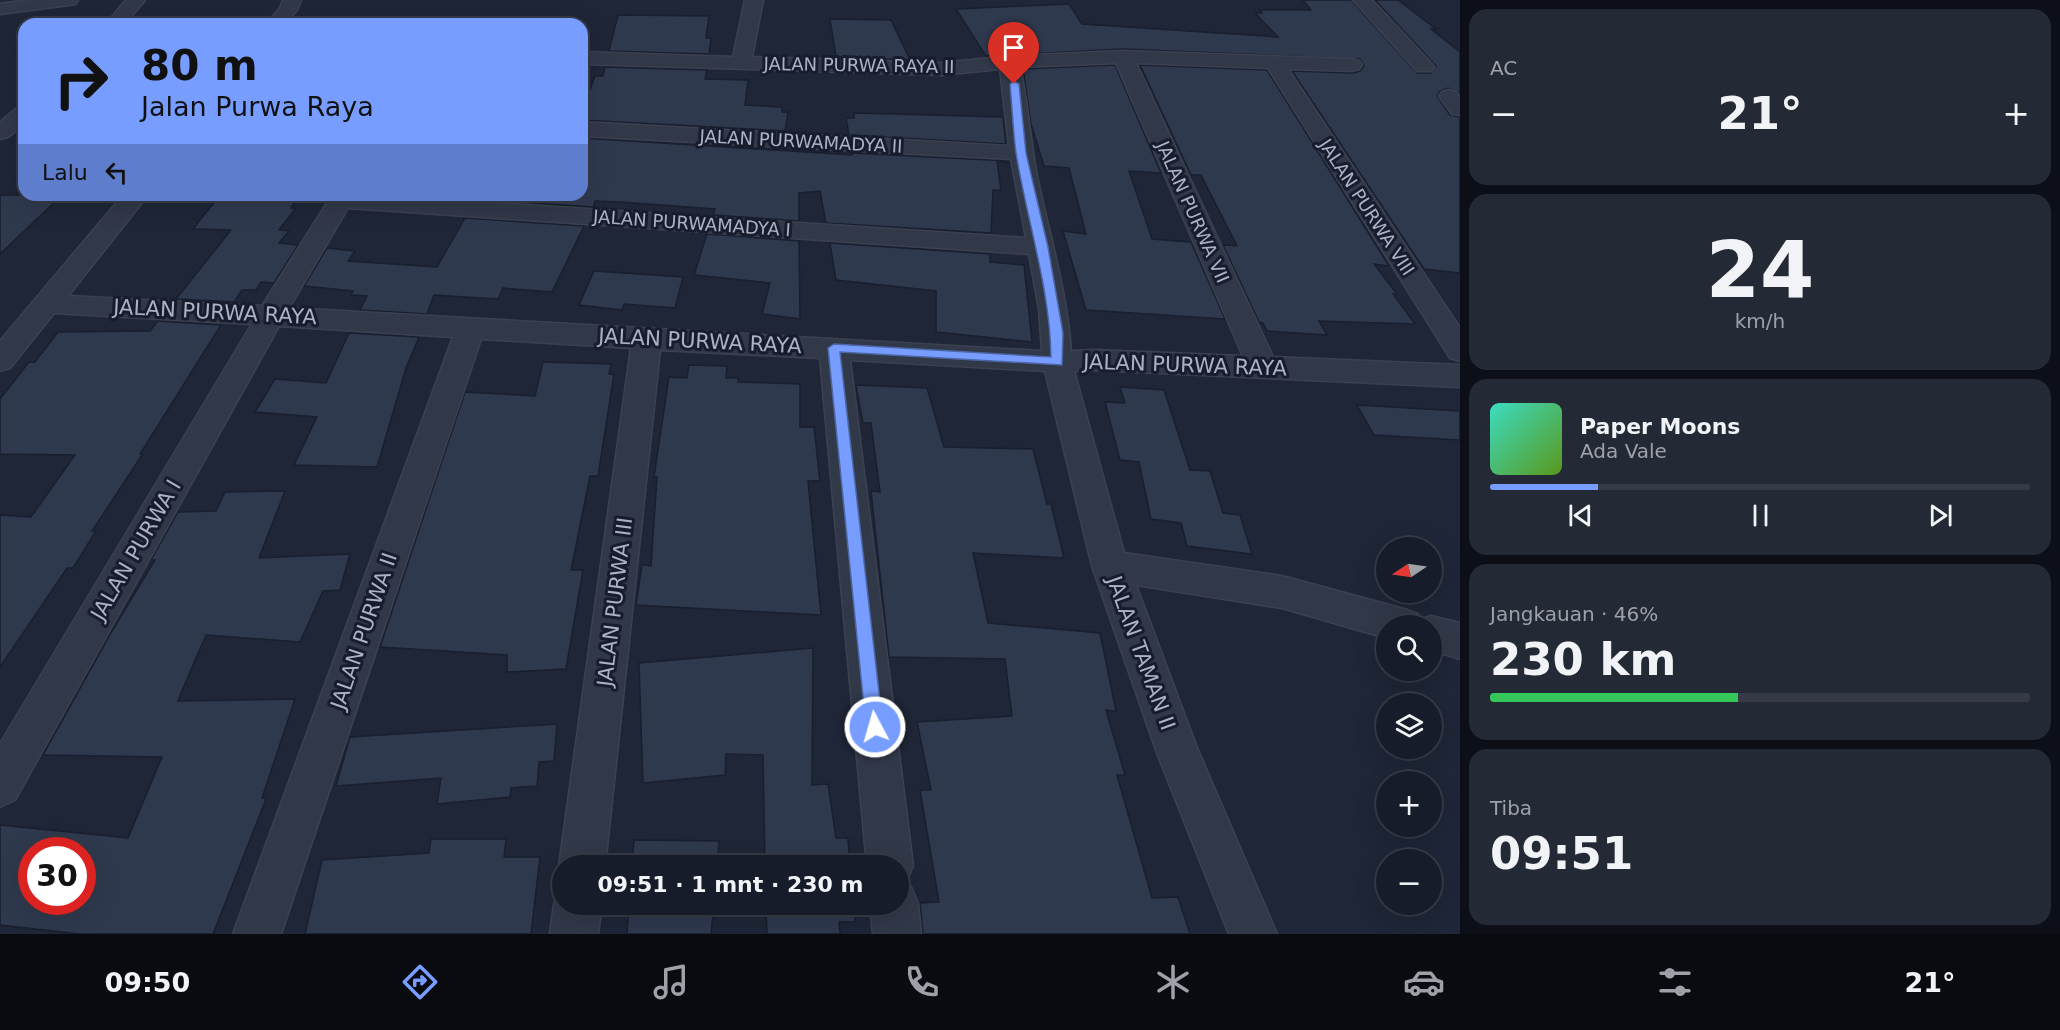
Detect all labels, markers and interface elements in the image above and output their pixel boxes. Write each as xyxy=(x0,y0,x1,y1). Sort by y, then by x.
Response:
pin xyxy=(988,22,1039,84)
icon: arrive xyxy=(997,31,1030,64)
text: 80 m xyxy=(141,41,258,90)
icon: right xyxy=(42,42,120,120)
street label: JALAN PURWA RAYA II xyxy=(762,53,955,77)
text: AC xyxy=(1490,56,1517,80)
text: 21° xyxy=(1717,87,1803,140)
text: Jalan Purwa Raya xyxy=(141,91,374,122)
text: − xyxy=(1490,94,1518,133)
text: + xyxy=(2002,94,2030,133)
street label: JALAN PURWAMADYA II xyxy=(698,125,903,157)
street label: JALAN PURWA VIII xyxy=(1315,134,1419,279)
street label: JALAN PURWA VII xyxy=(1152,137,1234,286)
icon: left xyxy=(100,156,133,189)
text: Lalu xyxy=(42,160,88,185)
street label: JALAN PURWAMADYA I xyxy=(592,206,791,240)
text: 24 xyxy=(1706,225,1814,315)
street label: JALAN PURWA RAYA xyxy=(111,295,318,329)
text: km/h xyxy=(1735,309,1785,333)
street label: JALAN PURWA RAYA xyxy=(596,324,803,358)
street label: JALAN PURWA RAYA xyxy=(1081,349,1288,381)
text: Paper Moons xyxy=(1580,414,1740,439)
text: Ada Vale xyxy=(1580,439,1667,463)
street label: JALAN PURWA I xyxy=(85,476,186,626)
icon: previous xyxy=(1564,499,1597,532)
icon: pause xyxy=(1744,499,1777,532)
icon: next xyxy=(1924,499,1957,532)
street label: JALAN PURWA III xyxy=(592,516,637,690)
north arrow xyxy=(1376,537,1442,603)
map controls xyxy=(1376,537,1442,915)
street label: JALAN PURWA II xyxy=(325,550,402,714)
street label: JALAN TAMAN II xyxy=(1101,571,1180,733)
text: Jangkauan · 46% xyxy=(1490,602,1658,626)
button: search xyxy=(1376,615,1442,681)
text: 230 km xyxy=(1490,633,1676,686)
button: layers xyxy=(1376,693,1442,759)
position arrow xyxy=(843,695,907,759)
button: + xyxy=(1376,771,1442,837)
text: Tiba xyxy=(1490,796,1532,820)
text: 09:51 xyxy=(1490,827,1633,880)
speed limit sign: 30 xyxy=(18,837,96,915)
button: − xyxy=(1376,849,1442,915)
text: 09:51 · 1 mnt · 230 m xyxy=(598,872,863,897)
icon: directions xyxy=(399,961,441,1003)
icon: music xyxy=(650,961,692,1003)
icon: phone xyxy=(901,961,943,1003)
icon: climate xyxy=(1152,961,1194,1003)
icon: car xyxy=(1403,961,1445,1003)
icon: filters xyxy=(1654,961,1696,1003)
text: 09:50 xyxy=(104,967,190,998)
text: 21° xyxy=(1904,967,1955,998)

